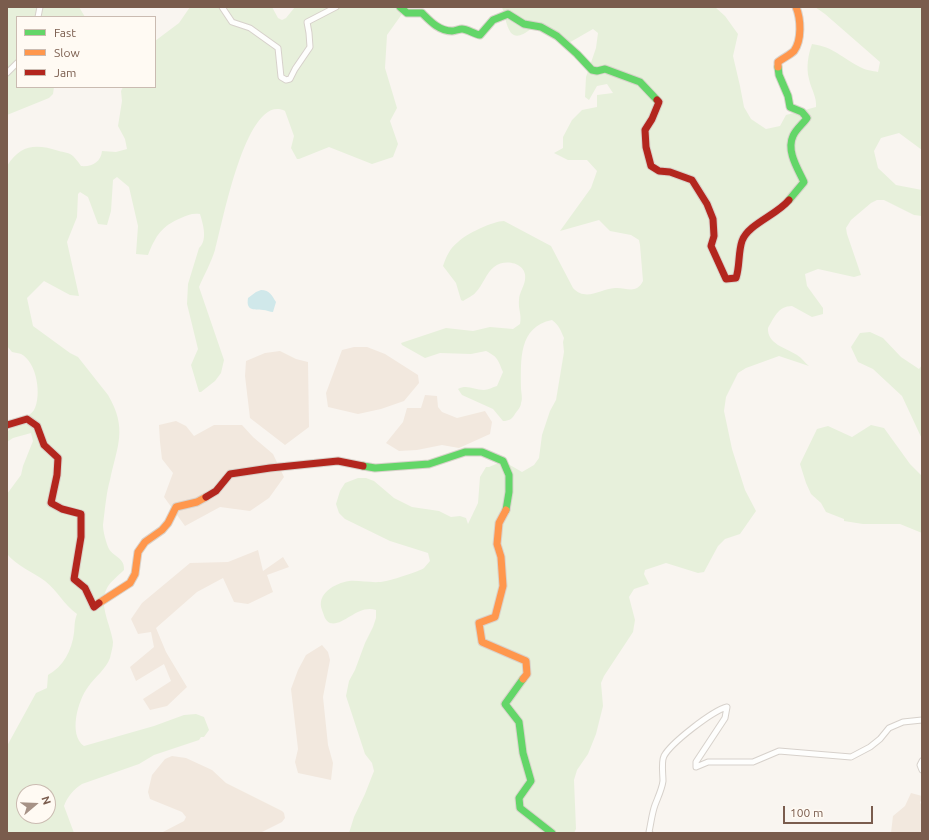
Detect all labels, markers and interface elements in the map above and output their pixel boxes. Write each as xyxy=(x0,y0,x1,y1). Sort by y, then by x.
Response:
legend xyxy=(16,16,156,88)
text: Fast xyxy=(54,26,76,39)
text: Slow xyxy=(54,46,80,59)
text: Jam xyxy=(54,66,76,79)
north arrow xyxy=(16,784,56,824)
text: N xyxy=(39,795,53,806)
scale bar xyxy=(785,798,875,824)
text: 100 m xyxy=(790,806,823,819)

